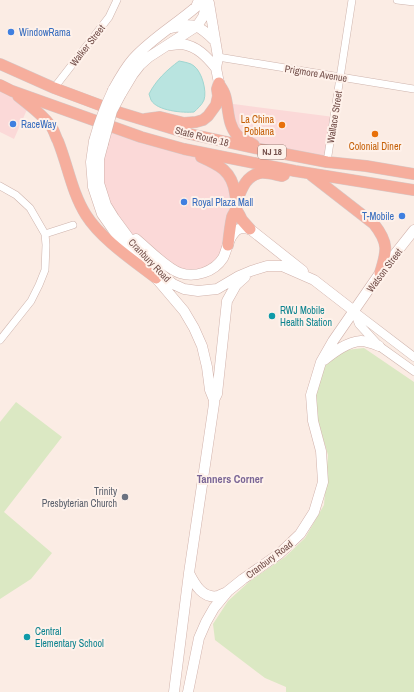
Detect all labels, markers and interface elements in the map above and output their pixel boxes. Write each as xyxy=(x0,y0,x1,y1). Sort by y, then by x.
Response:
street label: Walker Street xyxy=(67,21,108,69)
place label: WindowRama xyxy=(19,26,71,39)
marker: WindowRama xyxy=(6,27,16,37)
street label: Prigmore Avenue xyxy=(284,62,349,85)
street label: Wallace Street xyxy=(324,89,345,144)
place label: La China Poblana xyxy=(241,113,274,138)
place label: RaceWay xyxy=(21,118,57,131)
marker: RaceWay xyxy=(8,119,18,129)
marker: La China Poblana xyxy=(277,120,287,130)
street label: State Route 18 xyxy=(174,124,230,150)
marker: Colonial Diner xyxy=(370,129,380,139)
place label: Colonial Diner xyxy=(349,140,401,153)
road number: NJ 18 xyxy=(258,145,286,159)
place label: Royal Plaza Mall xyxy=(192,196,253,209)
marker: Royal Plaza Mall xyxy=(179,197,189,207)
place label: T-Mobile xyxy=(362,210,394,223)
marker: T-Mobile xyxy=(397,211,407,221)
street label: Cranbury Road xyxy=(126,236,174,285)
street label: Watson Street xyxy=(364,245,406,295)
place label: RWJ Mobile Health Station xyxy=(280,304,332,329)
marker: RWJ Mobile Health Station xyxy=(267,311,277,321)
district label: Tanners Corner xyxy=(197,472,264,486)
place label: Trinity Presbyterian Church xyxy=(42,485,118,510)
marker: Trinity Presbyterian Church xyxy=(120,492,130,502)
street label: Cranbury Road xyxy=(243,537,295,581)
place label: Central Elementary School xyxy=(35,625,104,650)
marker: Central Elementary School xyxy=(22,632,32,642)

